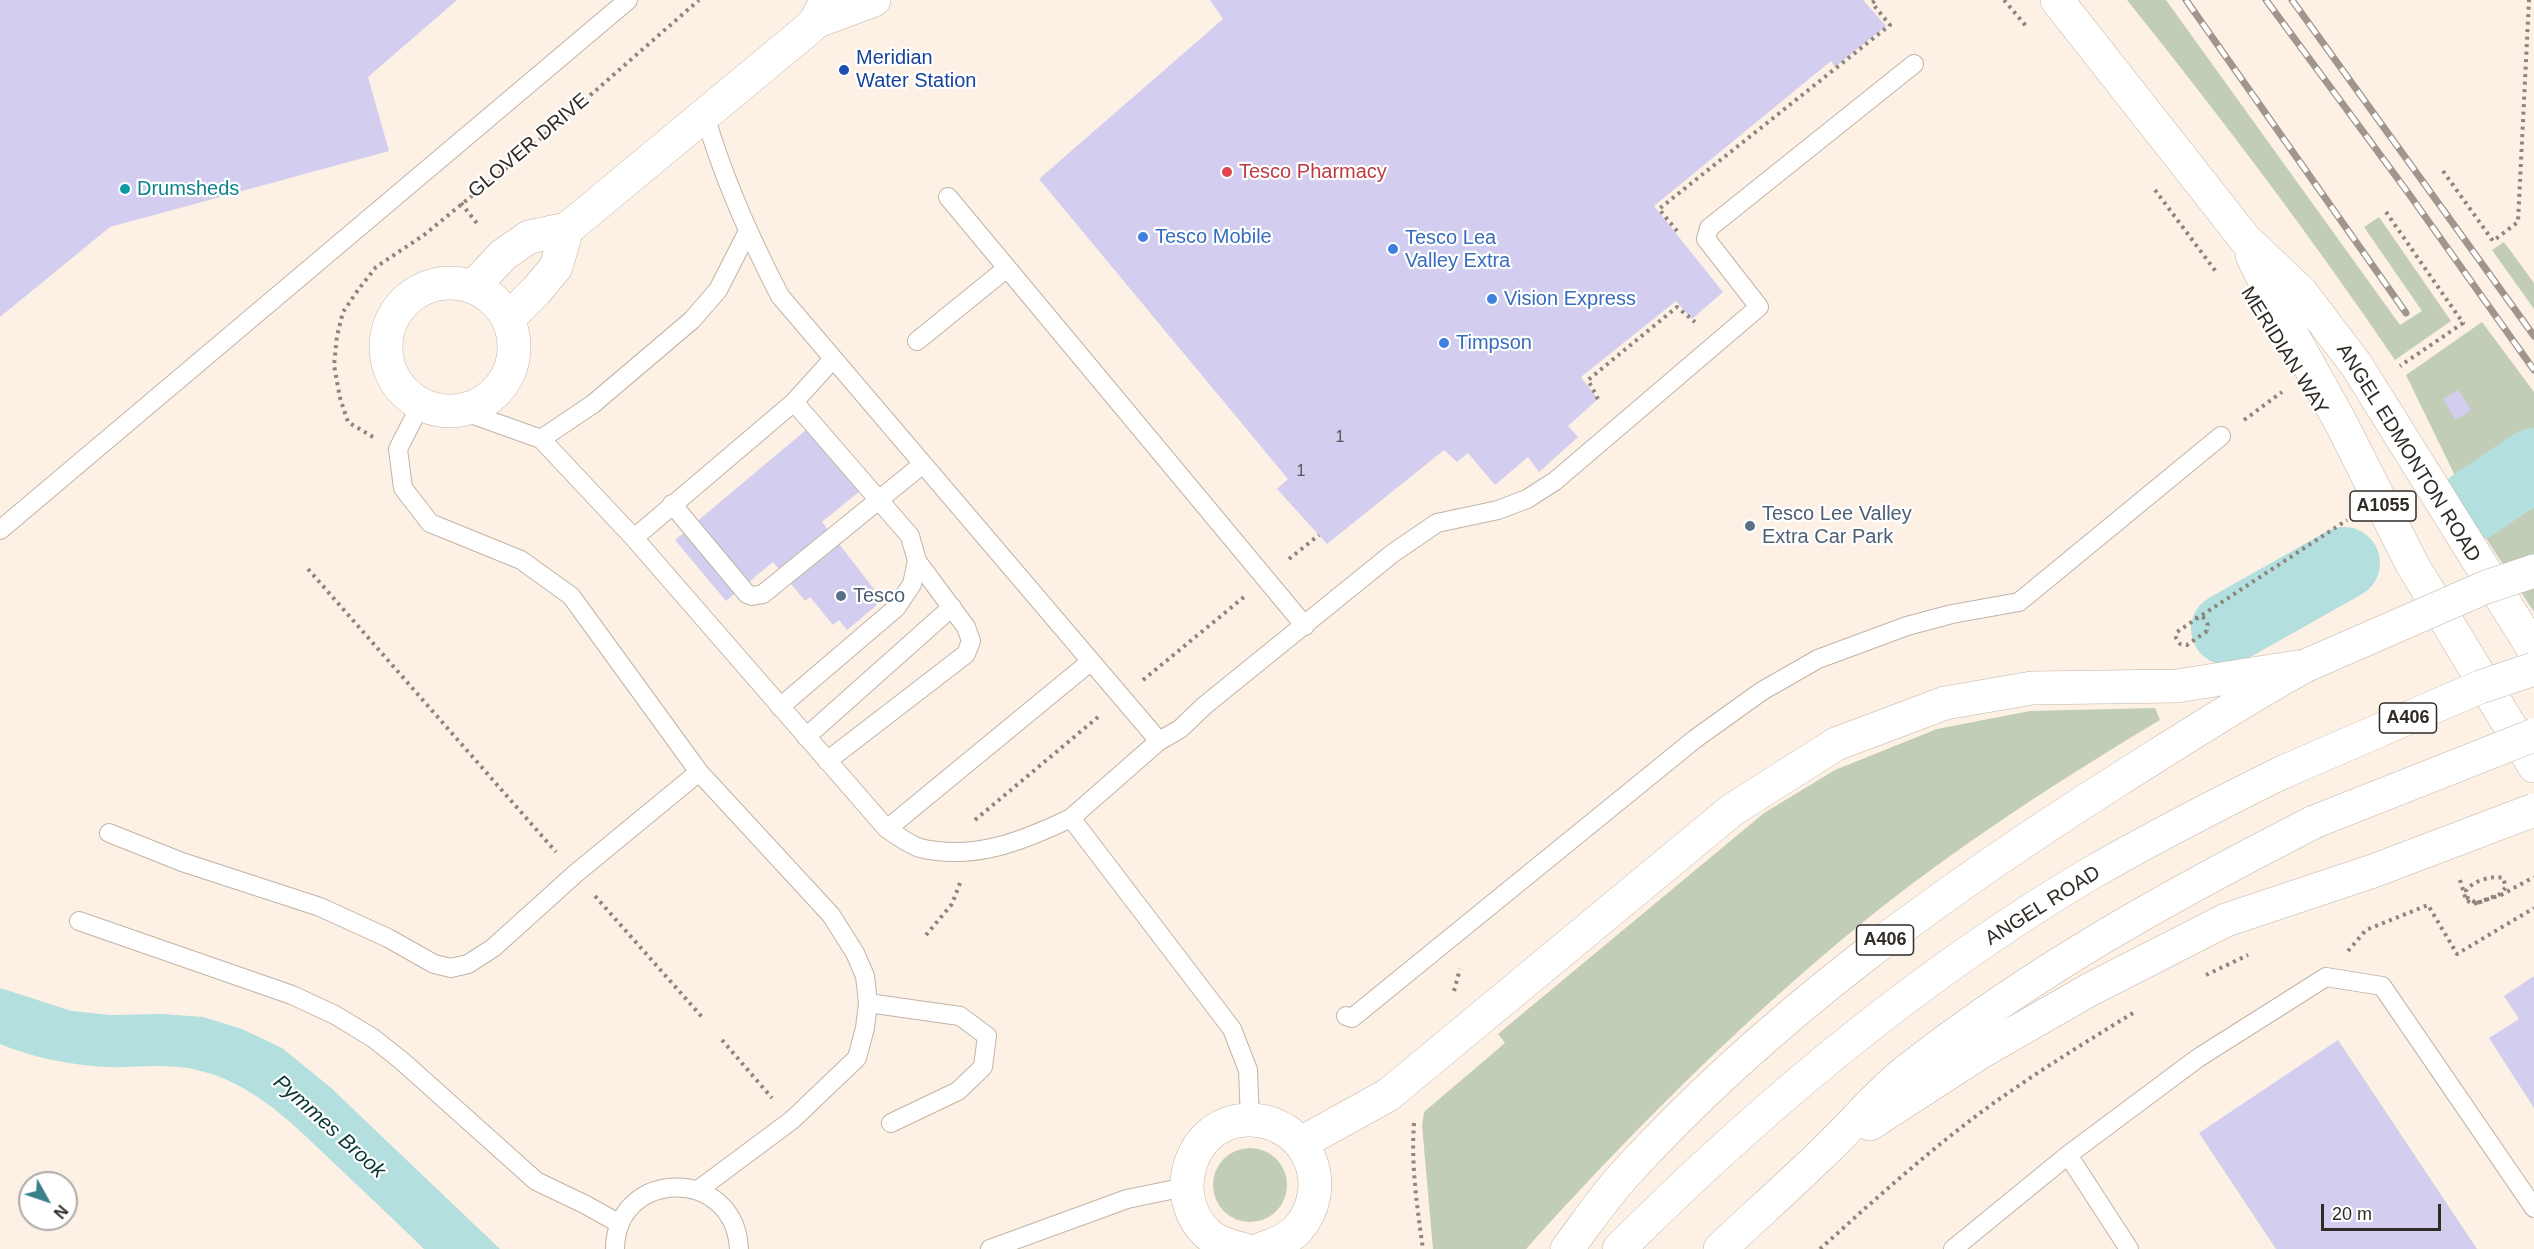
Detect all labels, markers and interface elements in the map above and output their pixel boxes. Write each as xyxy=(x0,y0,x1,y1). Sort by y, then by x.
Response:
place label: Meridian Water Station xyxy=(856,46,976,93)
marker: Meridian Water Station xyxy=(837,63,851,77)
street label: GLOVER DRIVE xyxy=(464,89,594,203)
place label: Tesco Pharmacy xyxy=(1239,160,1387,184)
marker: Tesco Pharmacy xyxy=(1220,165,1234,179)
place label: Drumsheds xyxy=(137,177,239,201)
marker: Drumsheds xyxy=(118,182,132,196)
place label: Tesco Mobile xyxy=(1155,225,1272,249)
place label: Tesco Lea Valley Extra xyxy=(1405,226,1510,273)
marker: Tesco Mobile xyxy=(1136,230,1150,244)
marker: Tesco Lea Valley Extra xyxy=(1386,242,1400,256)
street label: MERIDIAN WAY xyxy=(2235,282,2333,420)
place label: Vision Express xyxy=(1504,287,1636,311)
marker: Vision Express xyxy=(1485,292,1499,306)
place label: Timpson xyxy=(1456,331,1532,355)
marker: Timpson xyxy=(1437,336,1451,350)
street label: ANGEL EDMONTON ROAD xyxy=(2331,339,2485,567)
house number: 1 xyxy=(1336,428,1344,448)
house number: 1 xyxy=(1297,462,1305,482)
road number: A1055 xyxy=(2350,491,2416,521)
place label: Tesco Lee Valley Extra Car Park xyxy=(1762,502,1912,549)
marker: Tesco Lee Valley Extra Car Park xyxy=(1743,519,1757,533)
place label: Tesco xyxy=(853,584,905,608)
marker: Tesco xyxy=(834,589,848,603)
road number: A406 xyxy=(2380,703,2436,733)
street label: ANGEL ROAD xyxy=(1981,861,2105,951)
road number: A406 xyxy=(1856,925,1914,955)
water label: Pymmes Brook xyxy=(268,1070,390,1184)
north arrow xyxy=(18,1171,78,1231)
scale bar xyxy=(2324,1192,2444,1230)
text: N xyxy=(50,1202,71,1221)
text: 20 m xyxy=(2332,1204,2372,1224)

